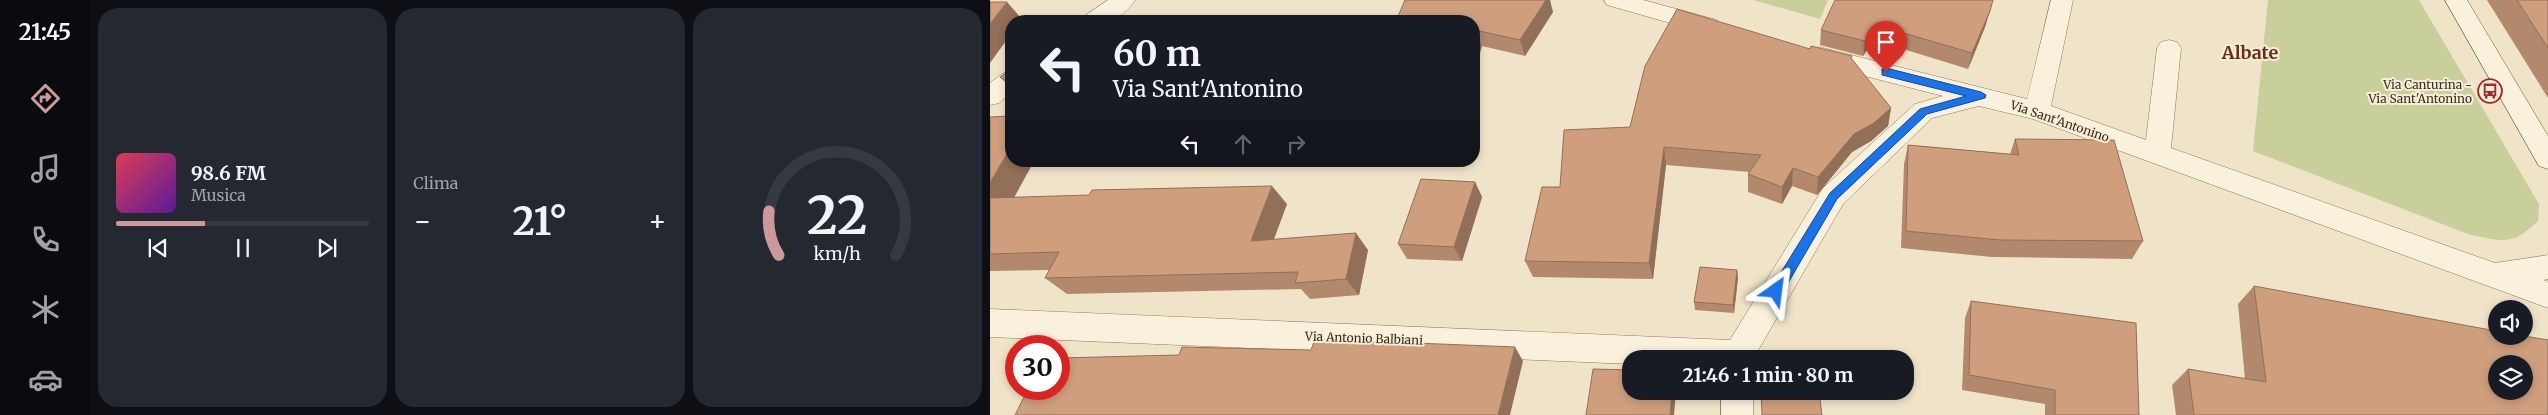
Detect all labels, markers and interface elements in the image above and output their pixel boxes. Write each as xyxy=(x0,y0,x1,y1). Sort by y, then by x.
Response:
text: 21:45 xyxy=(19,18,71,46)
pin xyxy=(1865,21,1907,72)
icon: arrive xyxy=(1872,28,1900,56)
text: 60 m xyxy=(1113,32,1201,76)
icon: left xyxy=(1030,35,1095,100)
district label: Albate xyxy=(2221,41,2278,64)
text: Via Sant'Antonino xyxy=(1113,75,1303,103)
place label: Via Canturina - Via Sant'Antonino xyxy=(2367,77,2472,106)
bus stop icon: Via Canturina - Via Sant'Antonino xyxy=(2477,78,2503,104)
icon: directions xyxy=(28,81,63,116)
street label: Via Sant'Antonino xyxy=(2008,97,2111,145)
icon: left xyxy=(1176,130,1204,158)
icon: ahead xyxy=(1229,130,1257,158)
icon: right xyxy=(1282,130,1310,158)
icon: music xyxy=(28,151,63,186)
text: 98.6 FM xyxy=(191,161,266,185)
text: Clima xyxy=(413,173,458,193)
text: 22 xyxy=(807,183,868,248)
text: Musica xyxy=(191,185,246,205)
text: 21° xyxy=(513,198,567,245)
text: − xyxy=(413,203,432,239)
text: + xyxy=(648,203,667,239)
icon: phone xyxy=(28,222,63,257)
icon: previous xyxy=(144,234,172,262)
icon: pause xyxy=(229,234,257,262)
icon: next xyxy=(313,234,341,262)
text: km/h xyxy=(814,242,861,265)
position arrow xyxy=(1749,264,1801,316)
icon: climate xyxy=(28,292,63,327)
map controls xyxy=(2488,300,2533,400)
button: sound xyxy=(2488,300,2533,345)
street label: Via Antonio Balbiani xyxy=(1304,328,1423,348)
speed limit sign: 30 xyxy=(1005,335,1070,400)
button: layers xyxy=(2488,355,2533,400)
icon: car xyxy=(28,362,63,397)
text: 21:46 · 1 min · 80 m xyxy=(1683,363,1853,387)

